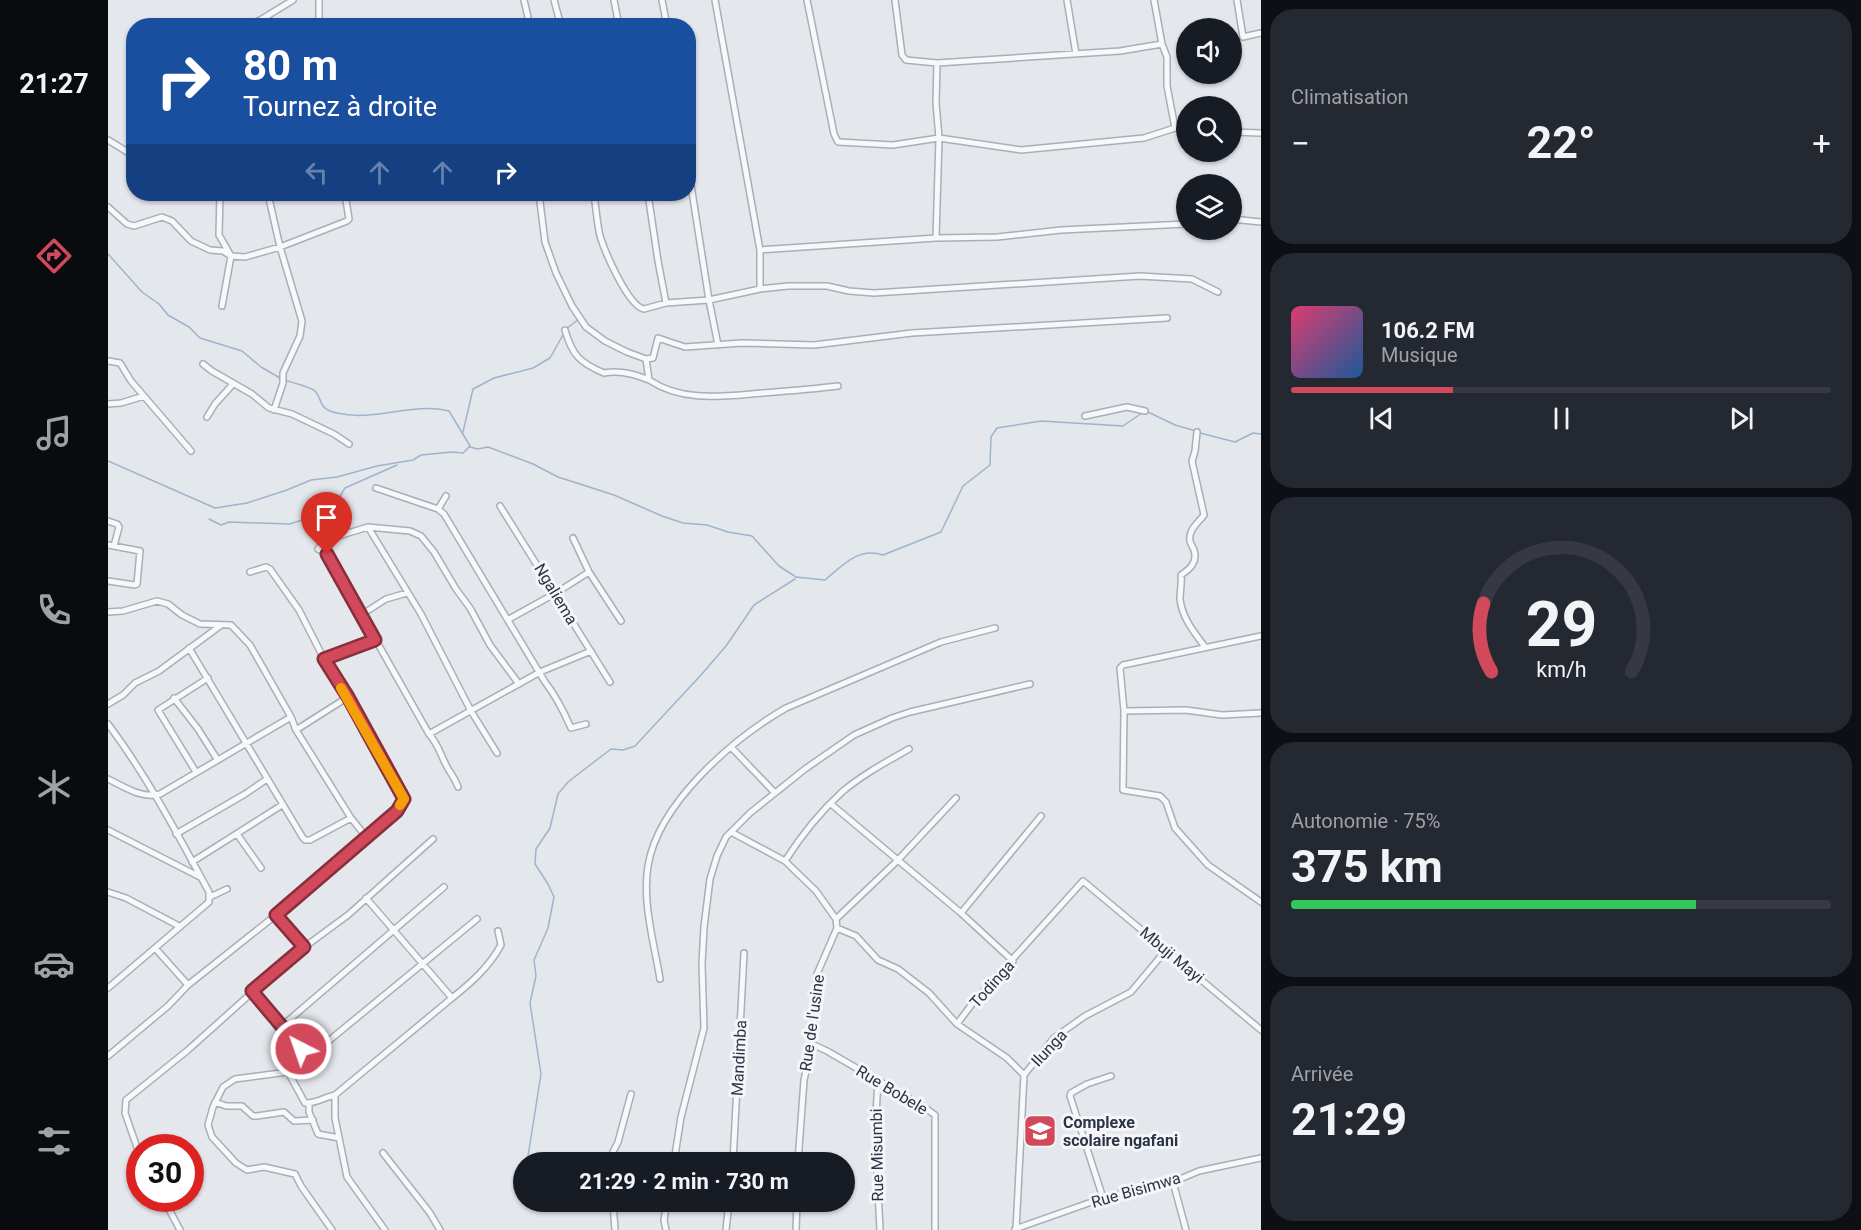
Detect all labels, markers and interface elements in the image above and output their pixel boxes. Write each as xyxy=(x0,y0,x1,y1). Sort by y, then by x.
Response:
map controls xyxy=(1176,18,1242,240)
button: sound xyxy=(1176,18,1242,84)
text: 80 m xyxy=(243,41,338,90)
icon: right xyxy=(144,42,222,120)
text: 21:27 xyxy=(19,68,89,100)
text: Climatisation xyxy=(1291,85,1409,109)
text: Tournez à droite xyxy=(243,91,437,123)
button: search xyxy=(1176,96,1242,162)
text: 22° xyxy=(1526,116,1596,169)
text: − xyxy=(1291,124,1310,163)
text: + xyxy=(1812,124,1831,163)
icon: left xyxy=(300,156,333,189)
icon: ahead xyxy=(363,156,396,189)
icon: ahead xyxy=(426,156,459,189)
icon: right xyxy=(489,156,522,189)
button: layers xyxy=(1176,174,1242,240)
icon: directions xyxy=(33,235,75,277)
text: 106.2 FM xyxy=(1381,318,1475,343)
text: Musique xyxy=(1381,343,1458,367)
icon: previous xyxy=(1365,402,1398,435)
icon: pause xyxy=(1545,402,1578,435)
icon: next xyxy=(1725,402,1758,435)
icon: music xyxy=(33,412,75,454)
pin xyxy=(301,492,352,554)
icon: arrive xyxy=(310,501,343,534)
street label: Ngaliema xyxy=(530,560,582,628)
text: 29 xyxy=(1525,588,1597,661)
icon: phone xyxy=(33,589,75,631)
text: km/h xyxy=(1536,657,1586,682)
icon: climate xyxy=(33,766,75,808)
text: Autonomie · 75% xyxy=(1291,809,1440,833)
text: 375 km xyxy=(1291,840,1443,893)
street label: Mbuji Mayi xyxy=(1136,923,1208,987)
icon: car xyxy=(33,943,75,985)
street label: Todinga xyxy=(966,956,1018,1012)
street label: Rue de l'usine xyxy=(796,973,828,1073)
position arrow xyxy=(269,1017,333,1081)
street label: Mandimba xyxy=(728,1019,750,1097)
street label: Ilunga xyxy=(1027,1026,1071,1070)
street label: Rue Bobele xyxy=(853,1061,931,1119)
text: Arrivée xyxy=(1291,1062,1353,1086)
text: 21:29 xyxy=(1291,1093,1407,1146)
street label: Rue Misumbi xyxy=(867,1108,887,1202)
school or university icon: Complexe scolaire ngafani xyxy=(1022,1113,1058,1149)
place label: Complexe scolaire ngafani xyxy=(1063,1113,1178,1150)
icon: filters xyxy=(33,1120,75,1162)
speed limit sign: 30 xyxy=(126,1134,204,1212)
street label: Rue Bisimwa xyxy=(1089,1168,1183,1212)
text: 21:29 · 2 min · 730 m xyxy=(579,1169,789,1194)

